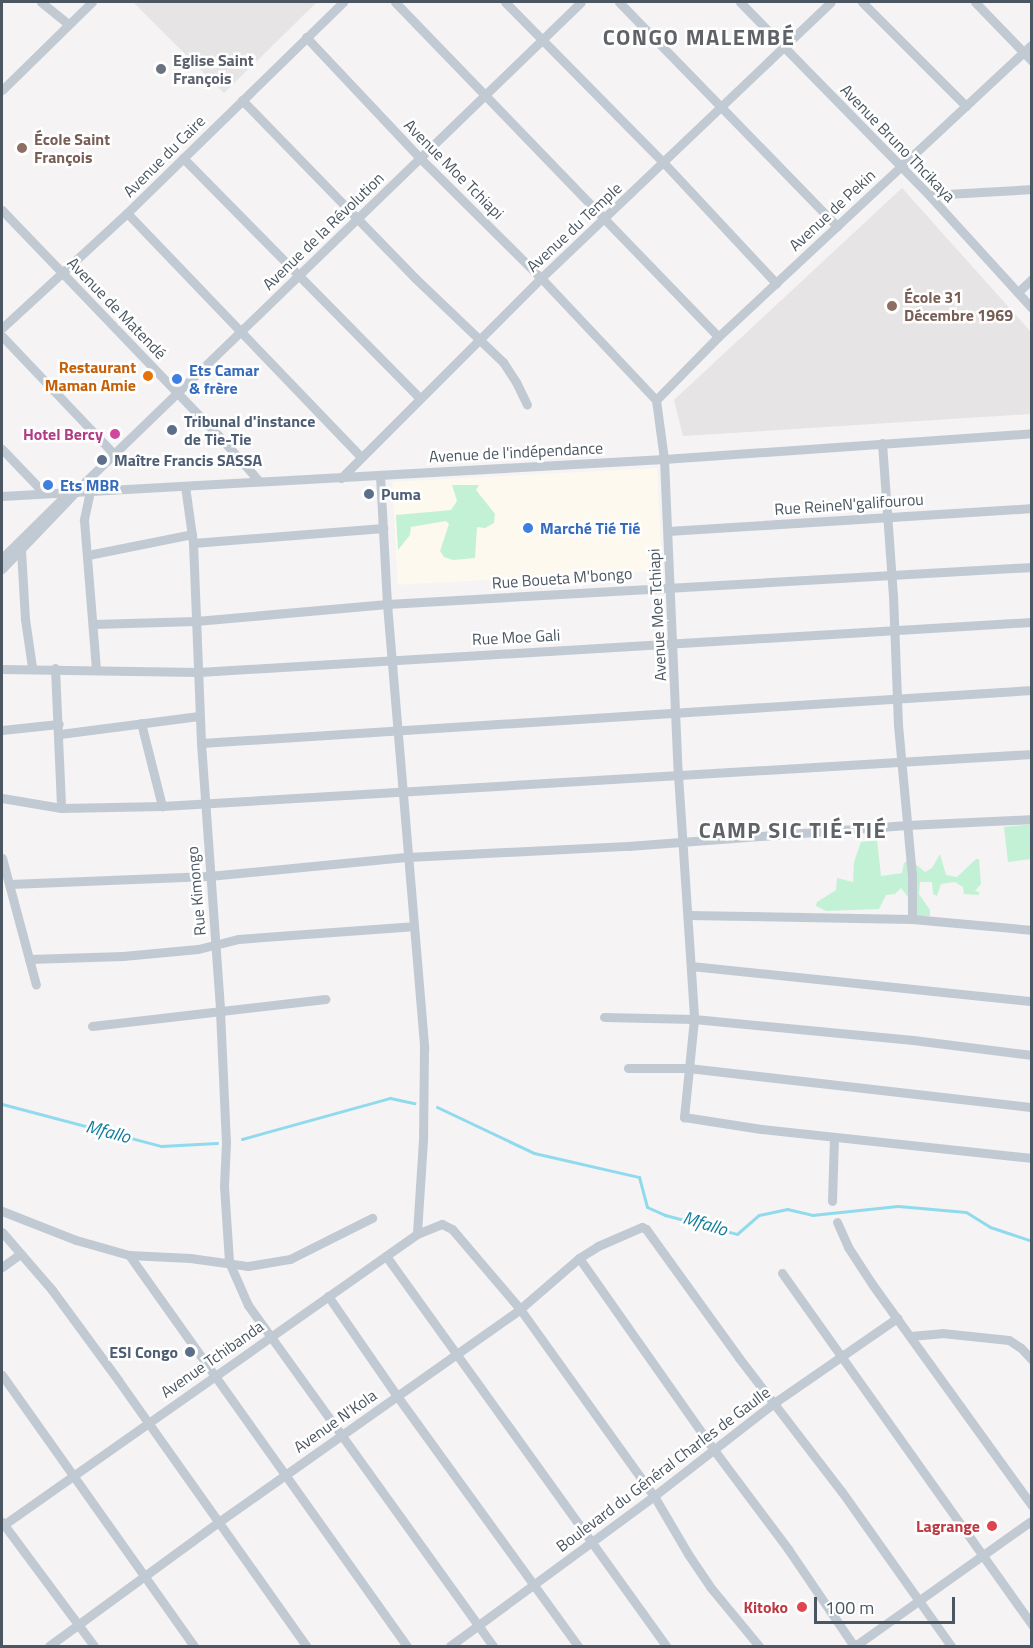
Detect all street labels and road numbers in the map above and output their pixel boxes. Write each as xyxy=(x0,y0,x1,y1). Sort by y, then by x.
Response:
street label: Avenue Bruno Thcikaya xyxy=(837,80,959,206)
street label: Avenue du Caire xyxy=(119,111,209,201)
street label: Avenue Moe Tchiapi xyxy=(400,115,508,223)
street label: Avenue de Pekin xyxy=(785,165,879,255)
street label: Avenue de la Révolution xyxy=(258,168,388,294)
street label: Avenue du Temple xyxy=(523,178,625,276)
street label: Avenue de Matendé xyxy=(64,253,170,363)
street label: Avenue de l'indépendance xyxy=(428,438,604,466)
street label: Rue ReineN'galifourou xyxy=(774,489,924,519)
street label: Avenue Moe Tchiapi xyxy=(644,548,670,682)
street label: Rue Boueta M'bongo xyxy=(491,564,633,592)
street label: Rue Moe Gali xyxy=(471,625,561,649)
street label: Rue Kimongo xyxy=(183,846,209,936)
street label: Avenue Tchibanda xyxy=(157,1316,267,1402)
street label: Boulevard du Général Charles de Gaulle xyxy=(552,1382,774,1556)
street label: Avenue N'Kola xyxy=(290,1385,380,1457)

